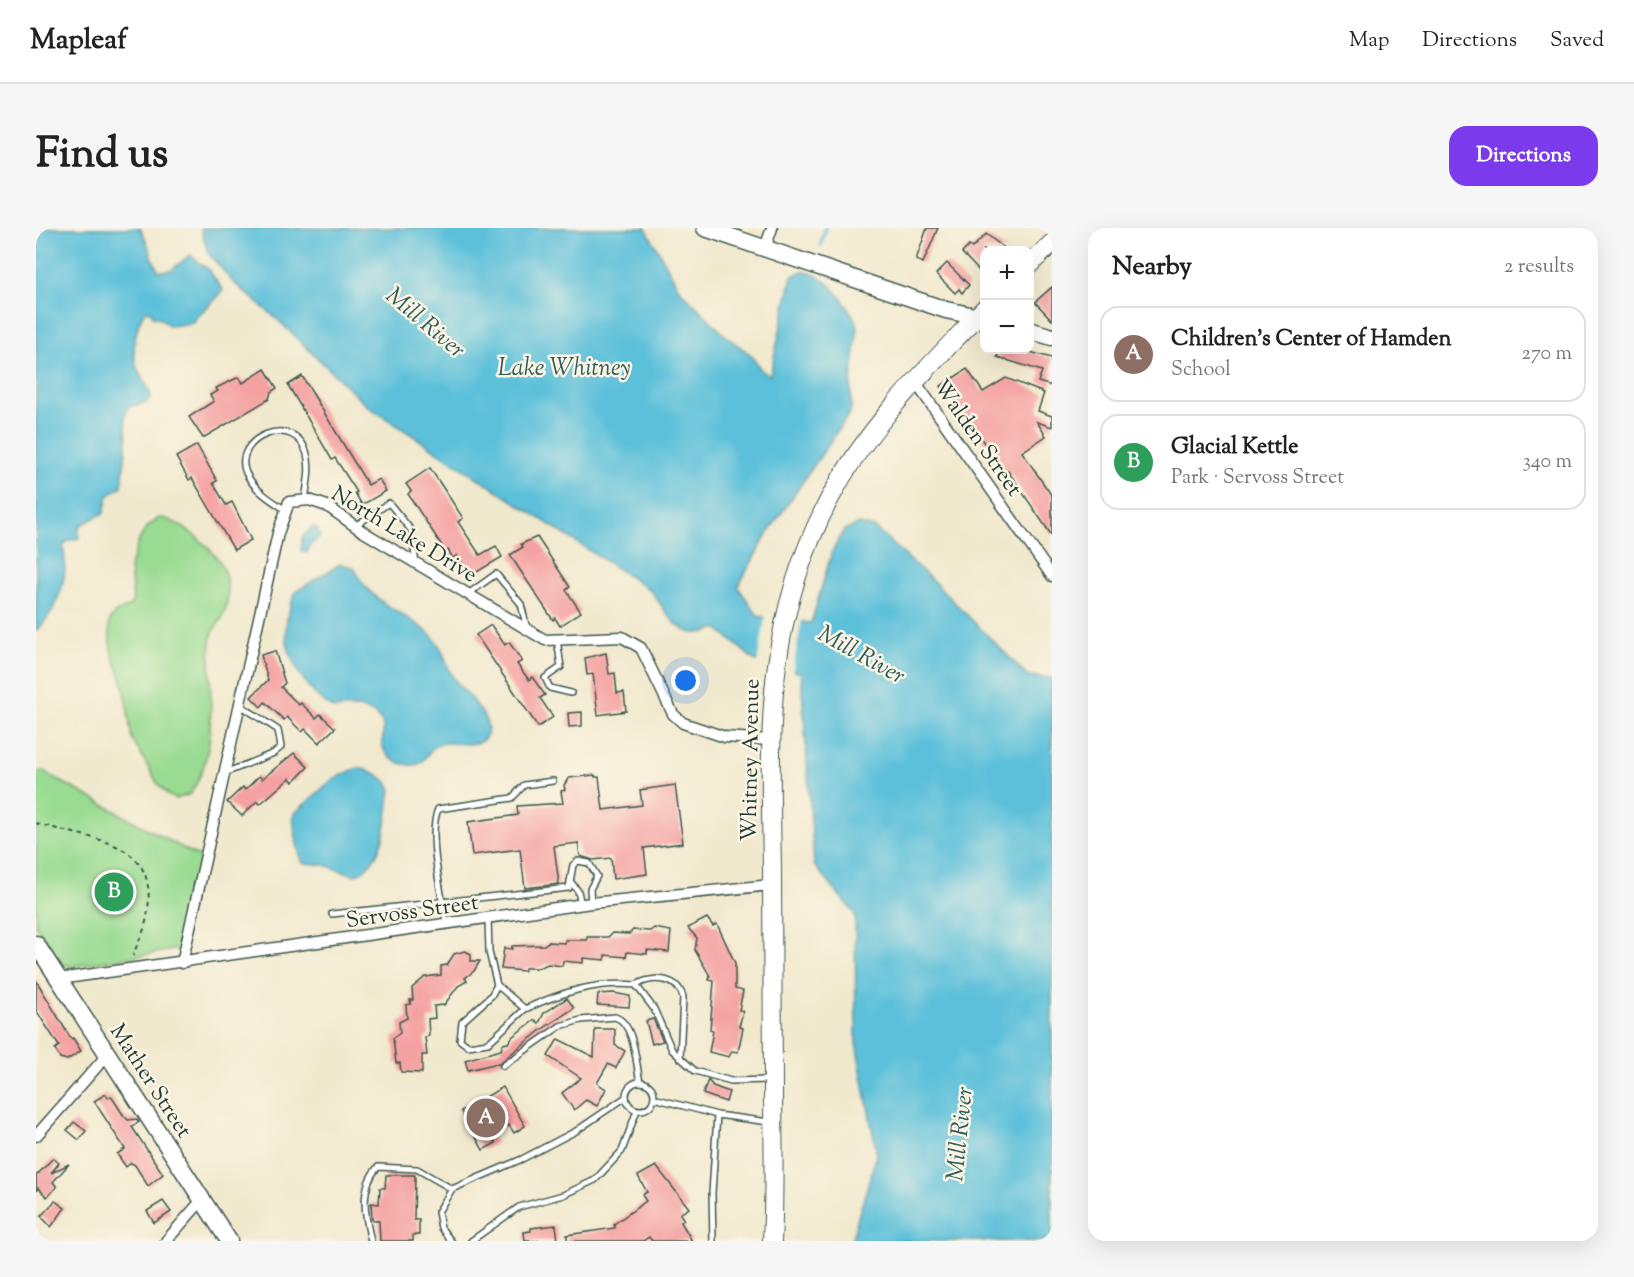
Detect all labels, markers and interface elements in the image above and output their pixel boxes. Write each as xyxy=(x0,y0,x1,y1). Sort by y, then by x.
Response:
text: Mapleaf xyxy=(30,21,127,61)
text: Map xyxy=(1349,26,1389,56)
text: Directions xyxy=(1422,26,1517,56)
text: Saved xyxy=(1550,26,1604,56)
text: Find us xyxy=(36,126,168,186)
button: Directions xyxy=(1449,126,1598,186)
map controls xyxy=(980,246,1034,354)
button: + xyxy=(980,246,1034,300)
text: Nearby xyxy=(1112,249,1192,286)
text: 2 results xyxy=(1504,253,1574,282)
water label: Mill River xyxy=(377,280,472,367)
button: − xyxy=(980,300,1034,354)
text: Children's Center of Hamden xyxy=(1171,324,1452,356)
text: A xyxy=(1125,340,1142,369)
text: 270 m xyxy=(1522,340,1572,369)
water label: Lake Whitney xyxy=(497,352,631,386)
text: School xyxy=(1171,356,1231,385)
street label: Walden Street xyxy=(924,374,1029,504)
text: Glacial Kettle xyxy=(1171,432,1298,464)
text: B xyxy=(1127,448,1140,477)
text: 340 m xyxy=(1523,448,1572,477)
text: Park · Servoss Street xyxy=(1171,464,1344,493)
street label: North Lake Drive xyxy=(324,479,483,592)
water label: Mill River xyxy=(811,618,911,694)
your location xyxy=(671,666,700,695)
street label: Whitney Avenue xyxy=(735,678,769,842)
pin: B xyxy=(94,870,134,914)
street label: Servoss Street xyxy=(344,888,481,938)
street label: Mather Street xyxy=(101,1018,199,1145)
water label: Mill River xyxy=(939,1085,983,1183)
pin: A xyxy=(466,1096,506,1140)

